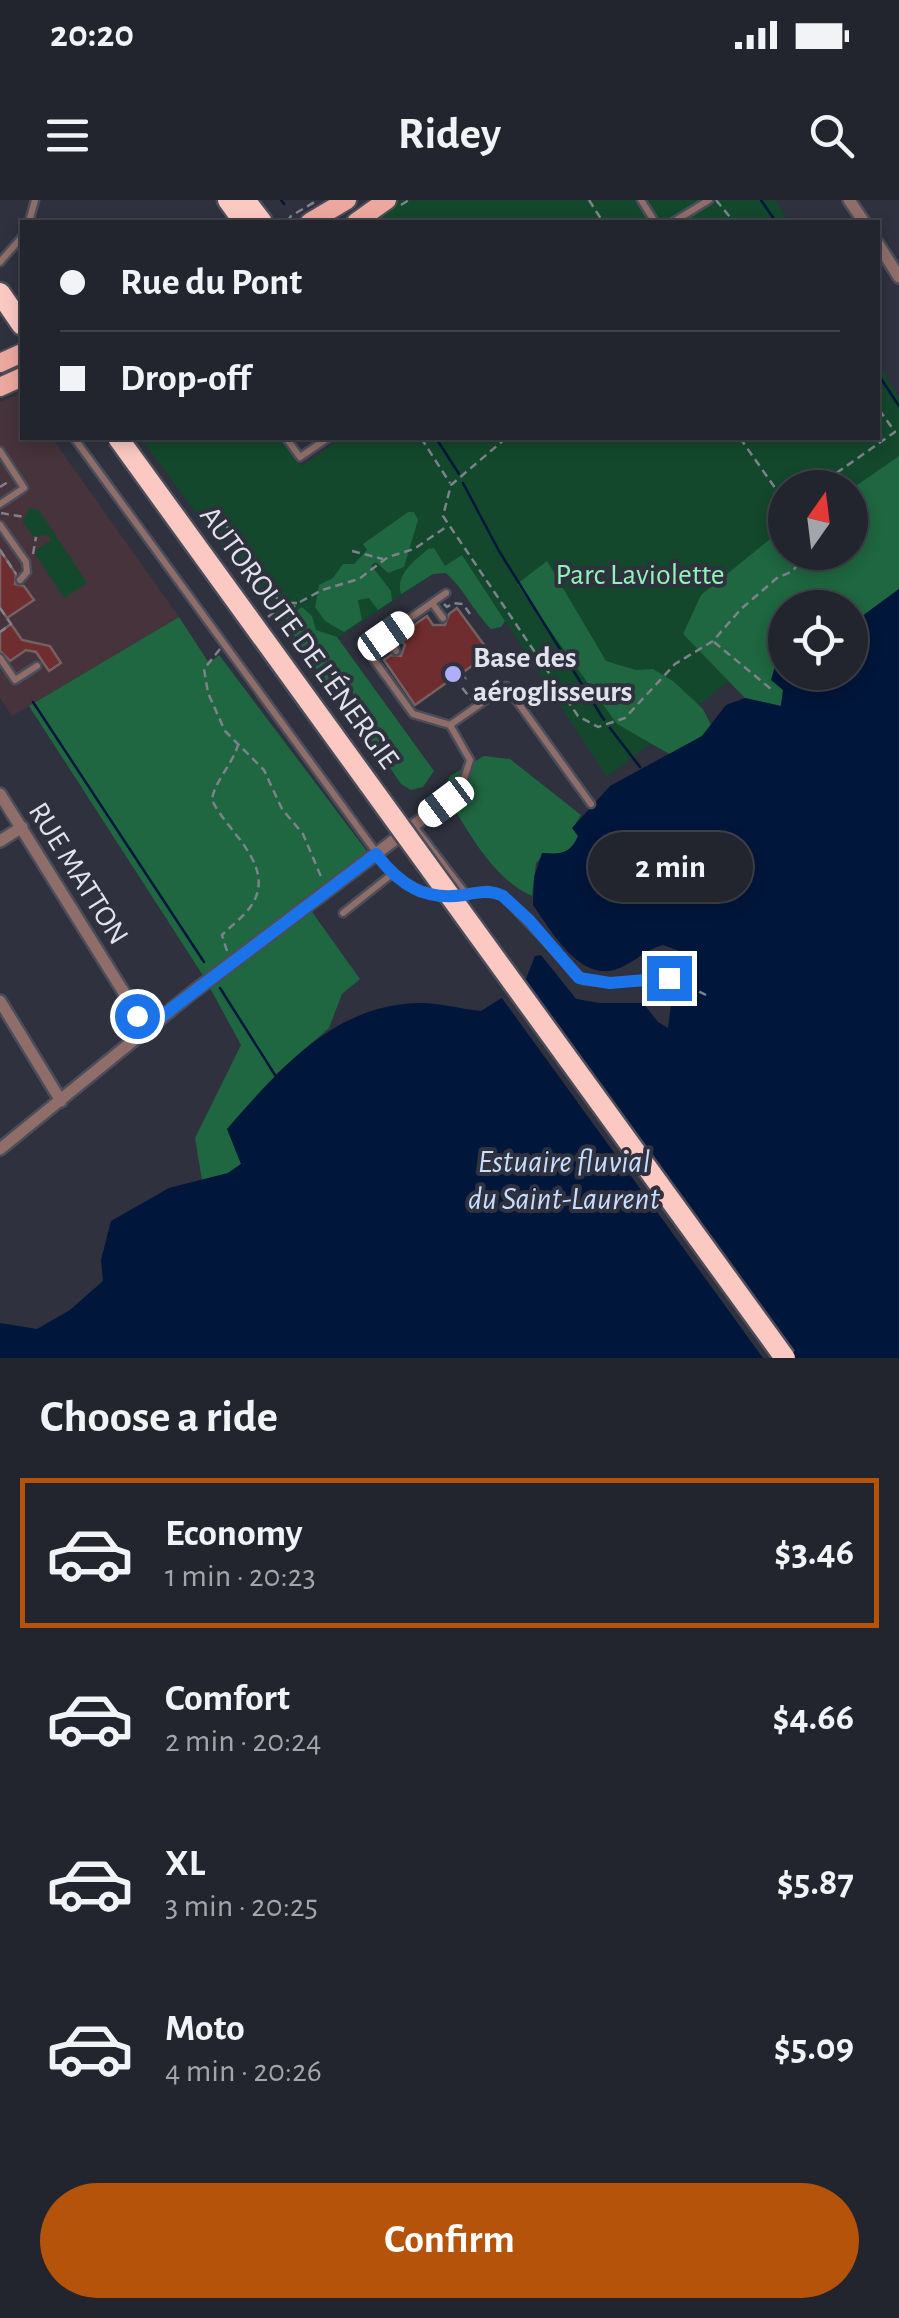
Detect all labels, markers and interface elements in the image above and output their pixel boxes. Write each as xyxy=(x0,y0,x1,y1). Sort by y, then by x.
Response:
text: 20:20 xyxy=(50,16,134,54)
icon: menu xyxy=(40,108,95,163)
icon: search xyxy=(804,108,859,163)
text: Ridey xyxy=(398,112,501,157)
text: Rue du Pont xyxy=(120,264,302,302)
text: Drop-off xyxy=(120,360,251,398)
north arrow xyxy=(768,470,868,570)
map controls xyxy=(768,470,868,690)
street label: AUTOROUTE DE L'ÉNERGIE xyxy=(194,500,406,774)
park label: Parc Laviolette xyxy=(556,560,724,590)
button: locate xyxy=(768,590,868,690)
car xyxy=(353,607,419,665)
place label: Base des aéroglisseurs xyxy=(473,643,632,707)
marker: Base des aéroglisseurs xyxy=(442,663,464,685)
car xyxy=(413,772,479,832)
street label: RUE MATTON xyxy=(23,797,134,950)
callout: 2 min xyxy=(586,833,752,903)
text: 2 min xyxy=(635,851,706,883)
route end xyxy=(647,956,692,1001)
route start xyxy=(115,994,160,1039)
water label: Estuaire fluvial du Saint-Laurent xyxy=(468,1146,661,1215)
text: Choose a ride xyxy=(40,1395,278,1440)
icon: car xyxy=(45,1508,135,1598)
text: Economy xyxy=(165,1515,303,1553)
text: $3.46 xyxy=(774,1534,854,1572)
text: 1 min · 20:23 xyxy=(165,1560,316,1592)
icon: car xyxy=(45,1673,135,1763)
text: Comfort xyxy=(165,1680,290,1718)
text: $4.66 xyxy=(772,1699,854,1737)
text: 2 min · 20:24 xyxy=(165,1725,321,1757)
icon: car xyxy=(45,1838,135,1928)
text: XL xyxy=(165,1845,205,1883)
text: $5.87 xyxy=(777,1864,854,1902)
text: 3 min · 20:25 xyxy=(165,1890,318,1922)
icon: car xyxy=(45,2003,135,2093)
text: Moto xyxy=(165,2010,245,2048)
text: $5.09 xyxy=(774,2029,854,2067)
text: 4 min · 20:26 xyxy=(165,2055,322,2087)
button: Confirm xyxy=(40,2183,859,2298)

